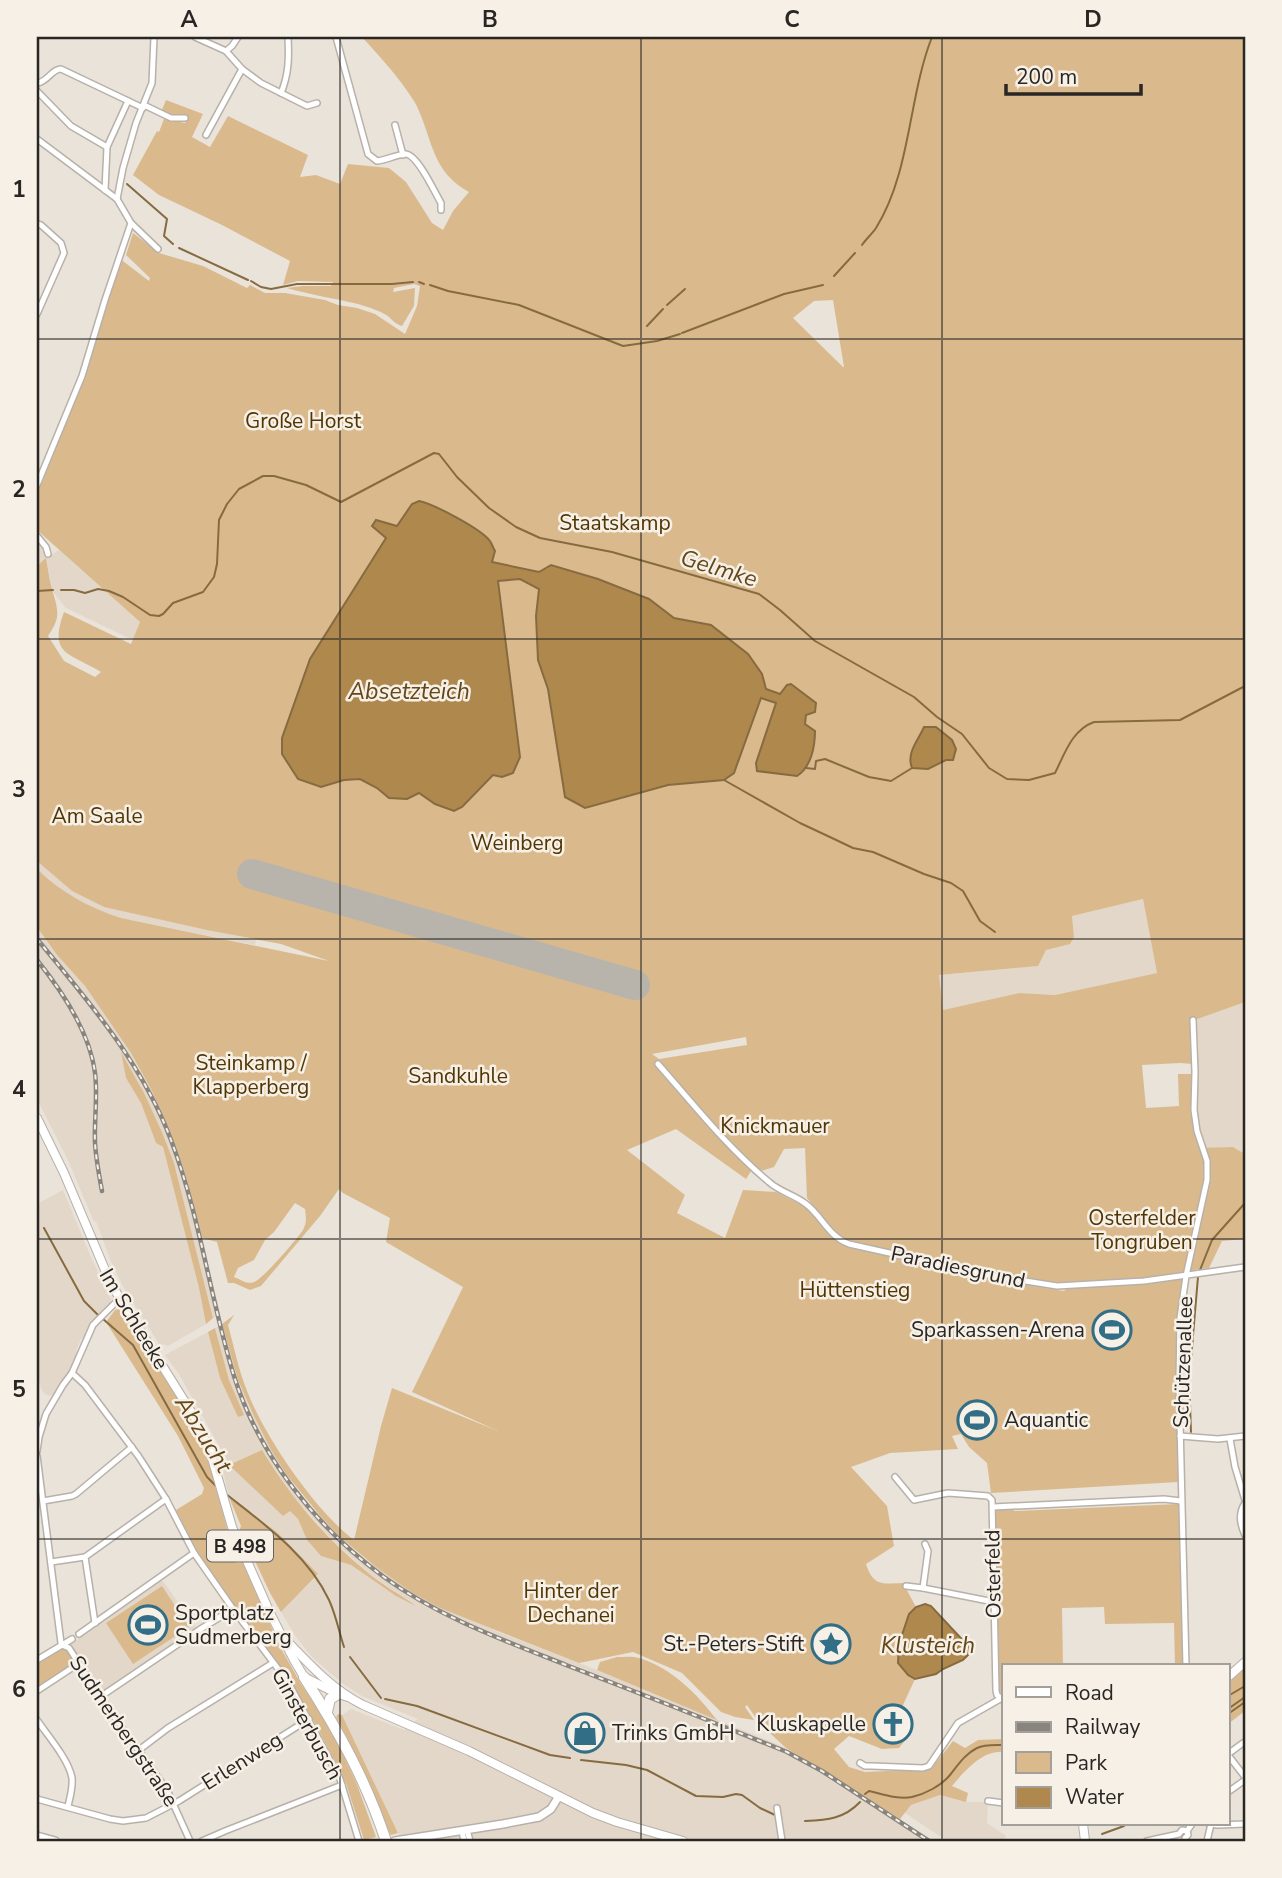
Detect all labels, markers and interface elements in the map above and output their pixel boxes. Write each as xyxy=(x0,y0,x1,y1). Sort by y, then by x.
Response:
text: A xyxy=(180,4,198,35)
text: B xyxy=(482,4,498,35)
text: C xyxy=(784,4,800,35)
text: D xyxy=(1084,4,1102,35)
scale bar xyxy=(1006,52,1140,96)
text: 200 m xyxy=(1016,63,1077,91)
text: 1 xyxy=(12,174,26,205)
park label: Große Horst xyxy=(245,407,362,435)
text: 2 xyxy=(12,474,26,505)
park label: Staatskamp xyxy=(559,509,671,537)
water label: Gelmke xyxy=(677,542,761,595)
water label: Absetzteich xyxy=(347,676,470,707)
text: 3 xyxy=(12,774,26,805)
park label: Am Saale xyxy=(51,802,143,830)
park label: Weinberg xyxy=(471,829,563,857)
park label: Steinkamp / Klapperberg xyxy=(193,1049,309,1101)
park label: Sandkuhle xyxy=(408,1062,508,1090)
text: 4 xyxy=(12,1074,26,1105)
park label: Knickmauer xyxy=(720,1112,830,1140)
park label: Osterfelder Tongruben xyxy=(1088,1204,1196,1256)
street label: Paradiesgrund xyxy=(888,1239,1028,1295)
street label: Im Schleeke xyxy=(93,1263,175,1375)
park label: Hüttenstieg xyxy=(800,1276,910,1304)
street label: Schützenallee xyxy=(1167,1295,1199,1429)
sports icon: Sparkassen-Arena xyxy=(1091,1309,1133,1351)
place label: Sparkassen-Arena xyxy=(911,1316,1085,1344)
text: 5 xyxy=(12,1374,26,1405)
water label: Abzucht xyxy=(167,1389,240,1479)
sports icon: Aquantic xyxy=(956,1399,998,1441)
place label: Aquantic xyxy=(1004,1406,1089,1434)
street label: Osterfeld xyxy=(978,1529,1008,1619)
road number: B 498 xyxy=(207,1530,273,1562)
park label: Hinter der Dechanei xyxy=(523,1577,619,1629)
place label: Sportplatz Sudmerberg xyxy=(175,1599,292,1651)
sports icon: Sportplatz Sudmerberg xyxy=(127,1604,169,1646)
place icon: St.-Peters-Stift xyxy=(810,1623,852,1665)
place label: St.-Peters-Stift xyxy=(663,1630,805,1658)
water label: Klusteich xyxy=(881,1630,975,1661)
street label: Sudmerbergstraße xyxy=(63,1650,185,1812)
street label: Ginsterbusch xyxy=(265,1663,349,1785)
legend xyxy=(1002,1664,1230,1826)
text: 6 xyxy=(12,1674,26,1705)
text: Road xyxy=(1065,1679,1114,1707)
church icon: Kluskapelle xyxy=(872,1703,914,1745)
place label: Kluskapelle xyxy=(756,1710,866,1738)
shop icon: Trinks GmbH xyxy=(564,1712,606,1754)
text: Railway xyxy=(1065,1713,1140,1741)
place label: Trinks GmbH xyxy=(612,1719,735,1747)
street label: Erlenweg xyxy=(196,1725,288,1797)
text: Park xyxy=(1065,1749,1107,1777)
text: Water xyxy=(1065,1783,1124,1811)

